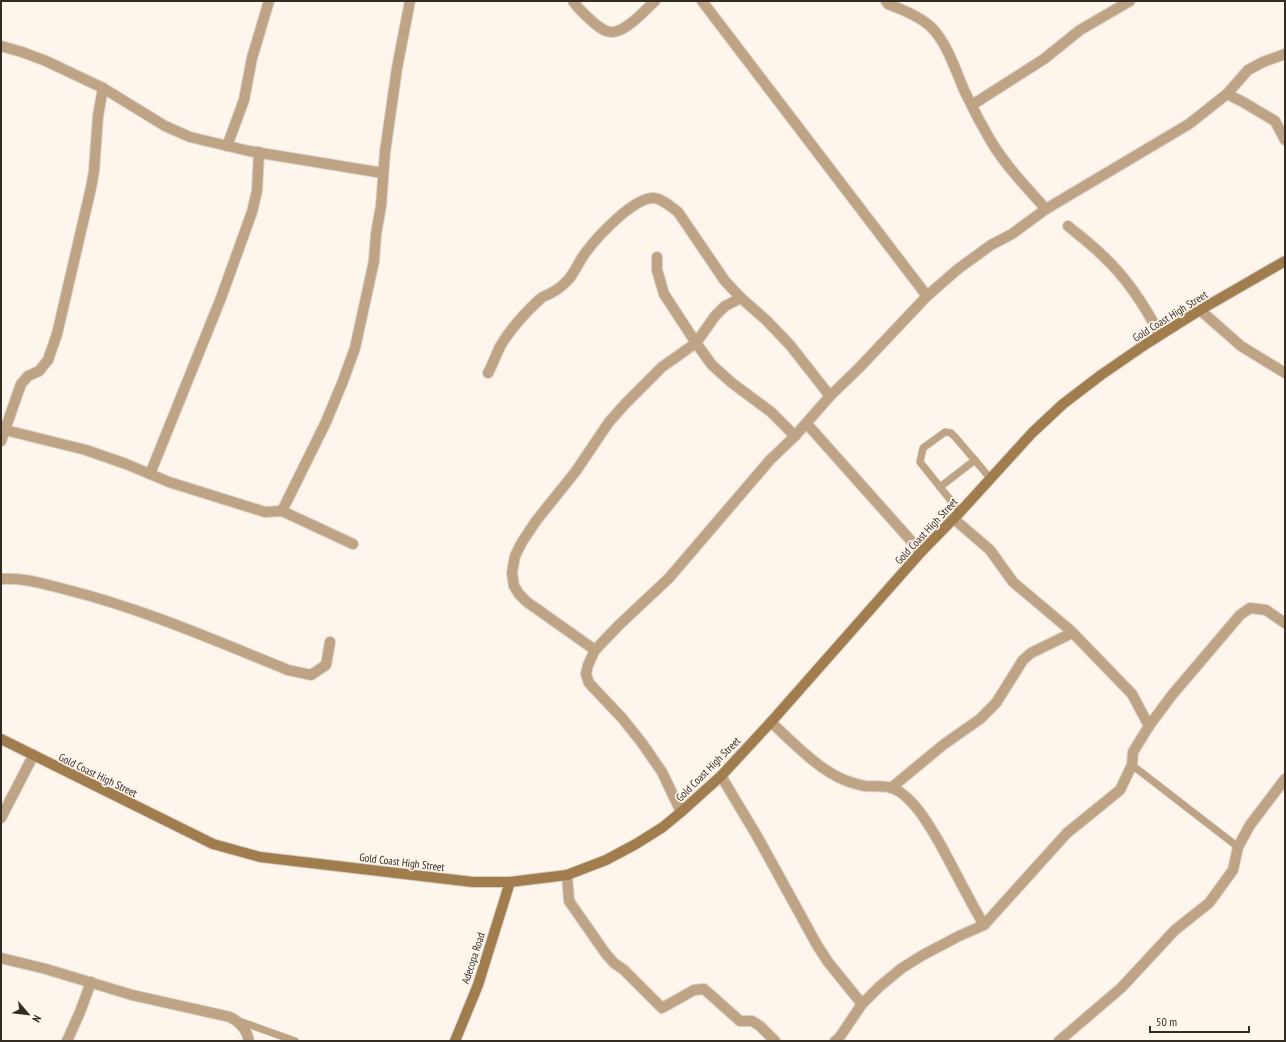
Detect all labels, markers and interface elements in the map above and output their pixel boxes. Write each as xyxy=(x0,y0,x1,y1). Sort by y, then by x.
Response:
street label: Gold Coast High Street xyxy=(1130,287,1210,345)
street label: Gold Coast High Street xyxy=(892,495,960,567)
street label: Gold Coast High Street xyxy=(673,734,743,804)
street label: Gold Coast High Street xyxy=(56,750,140,800)
street label: Gold Coast High Street xyxy=(359,850,445,874)
street label: Adecopa Road xyxy=(458,930,488,985)
north arrow xyxy=(8,994,48,1034)
scale bar xyxy=(1150,1008,1249,1034)
text: N xyxy=(29,1013,44,1025)
text: 50 m xyxy=(1156,1014,1177,1029)

